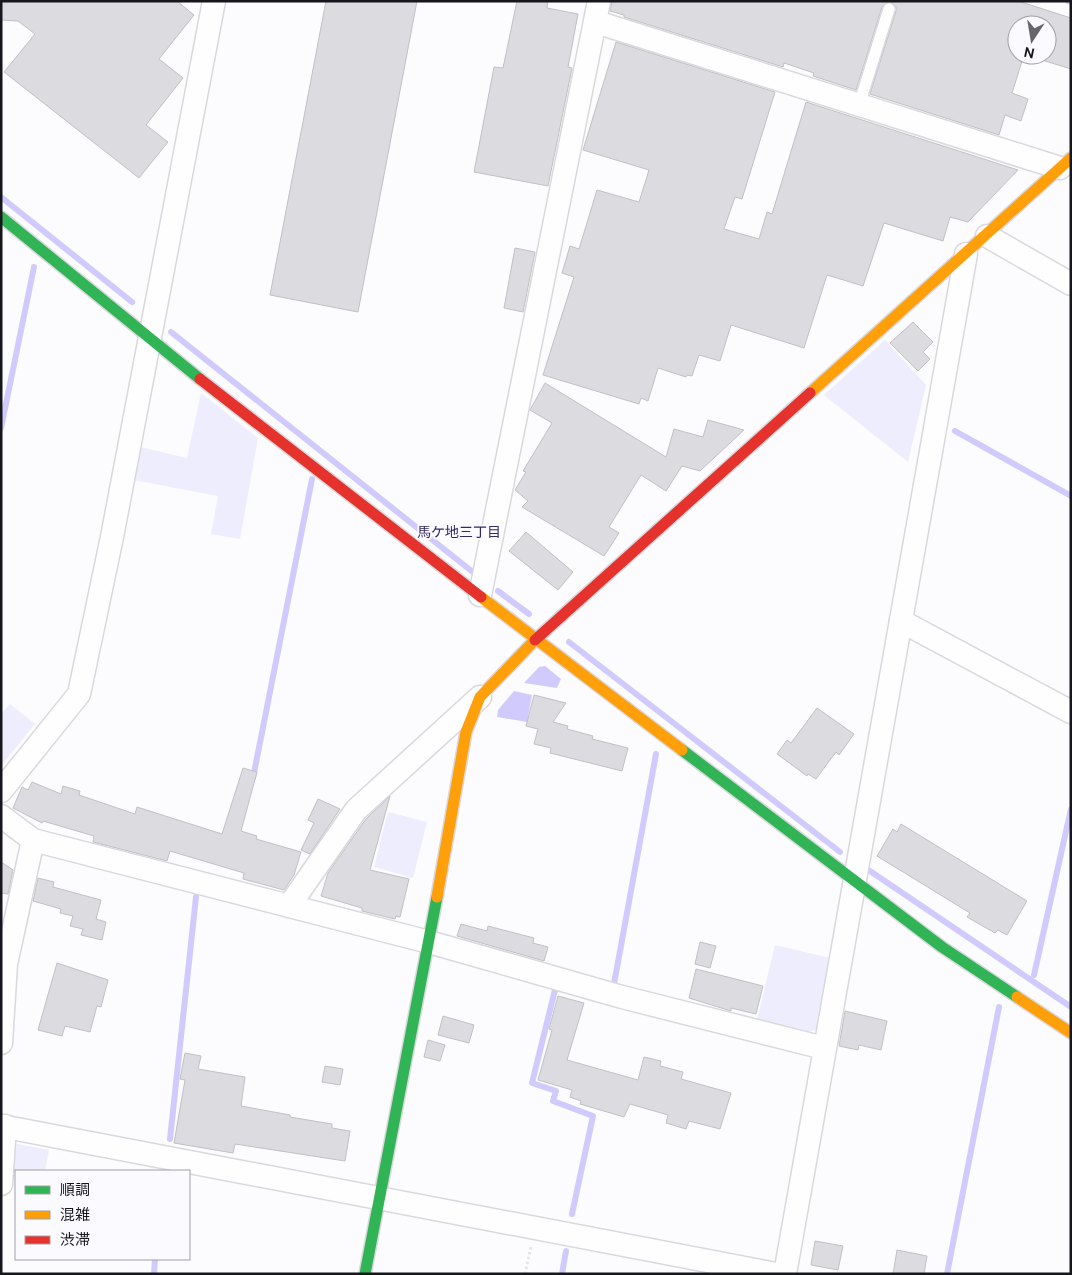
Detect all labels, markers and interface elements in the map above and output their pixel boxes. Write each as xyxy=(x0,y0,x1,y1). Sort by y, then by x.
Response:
north arrow xyxy=(1007,15,1057,65)
text: N xyxy=(1022,43,1036,63)
district label: 馬ケ地三丁目 xyxy=(417,523,501,541)
legend xyxy=(15,1170,190,1260)
text: 順調 xyxy=(60,1180,90,1200)
text: 混雑 xyxy=(60,1205,90,1225)
text: 渋滞 xyxy=(60,1230,90,1250)

